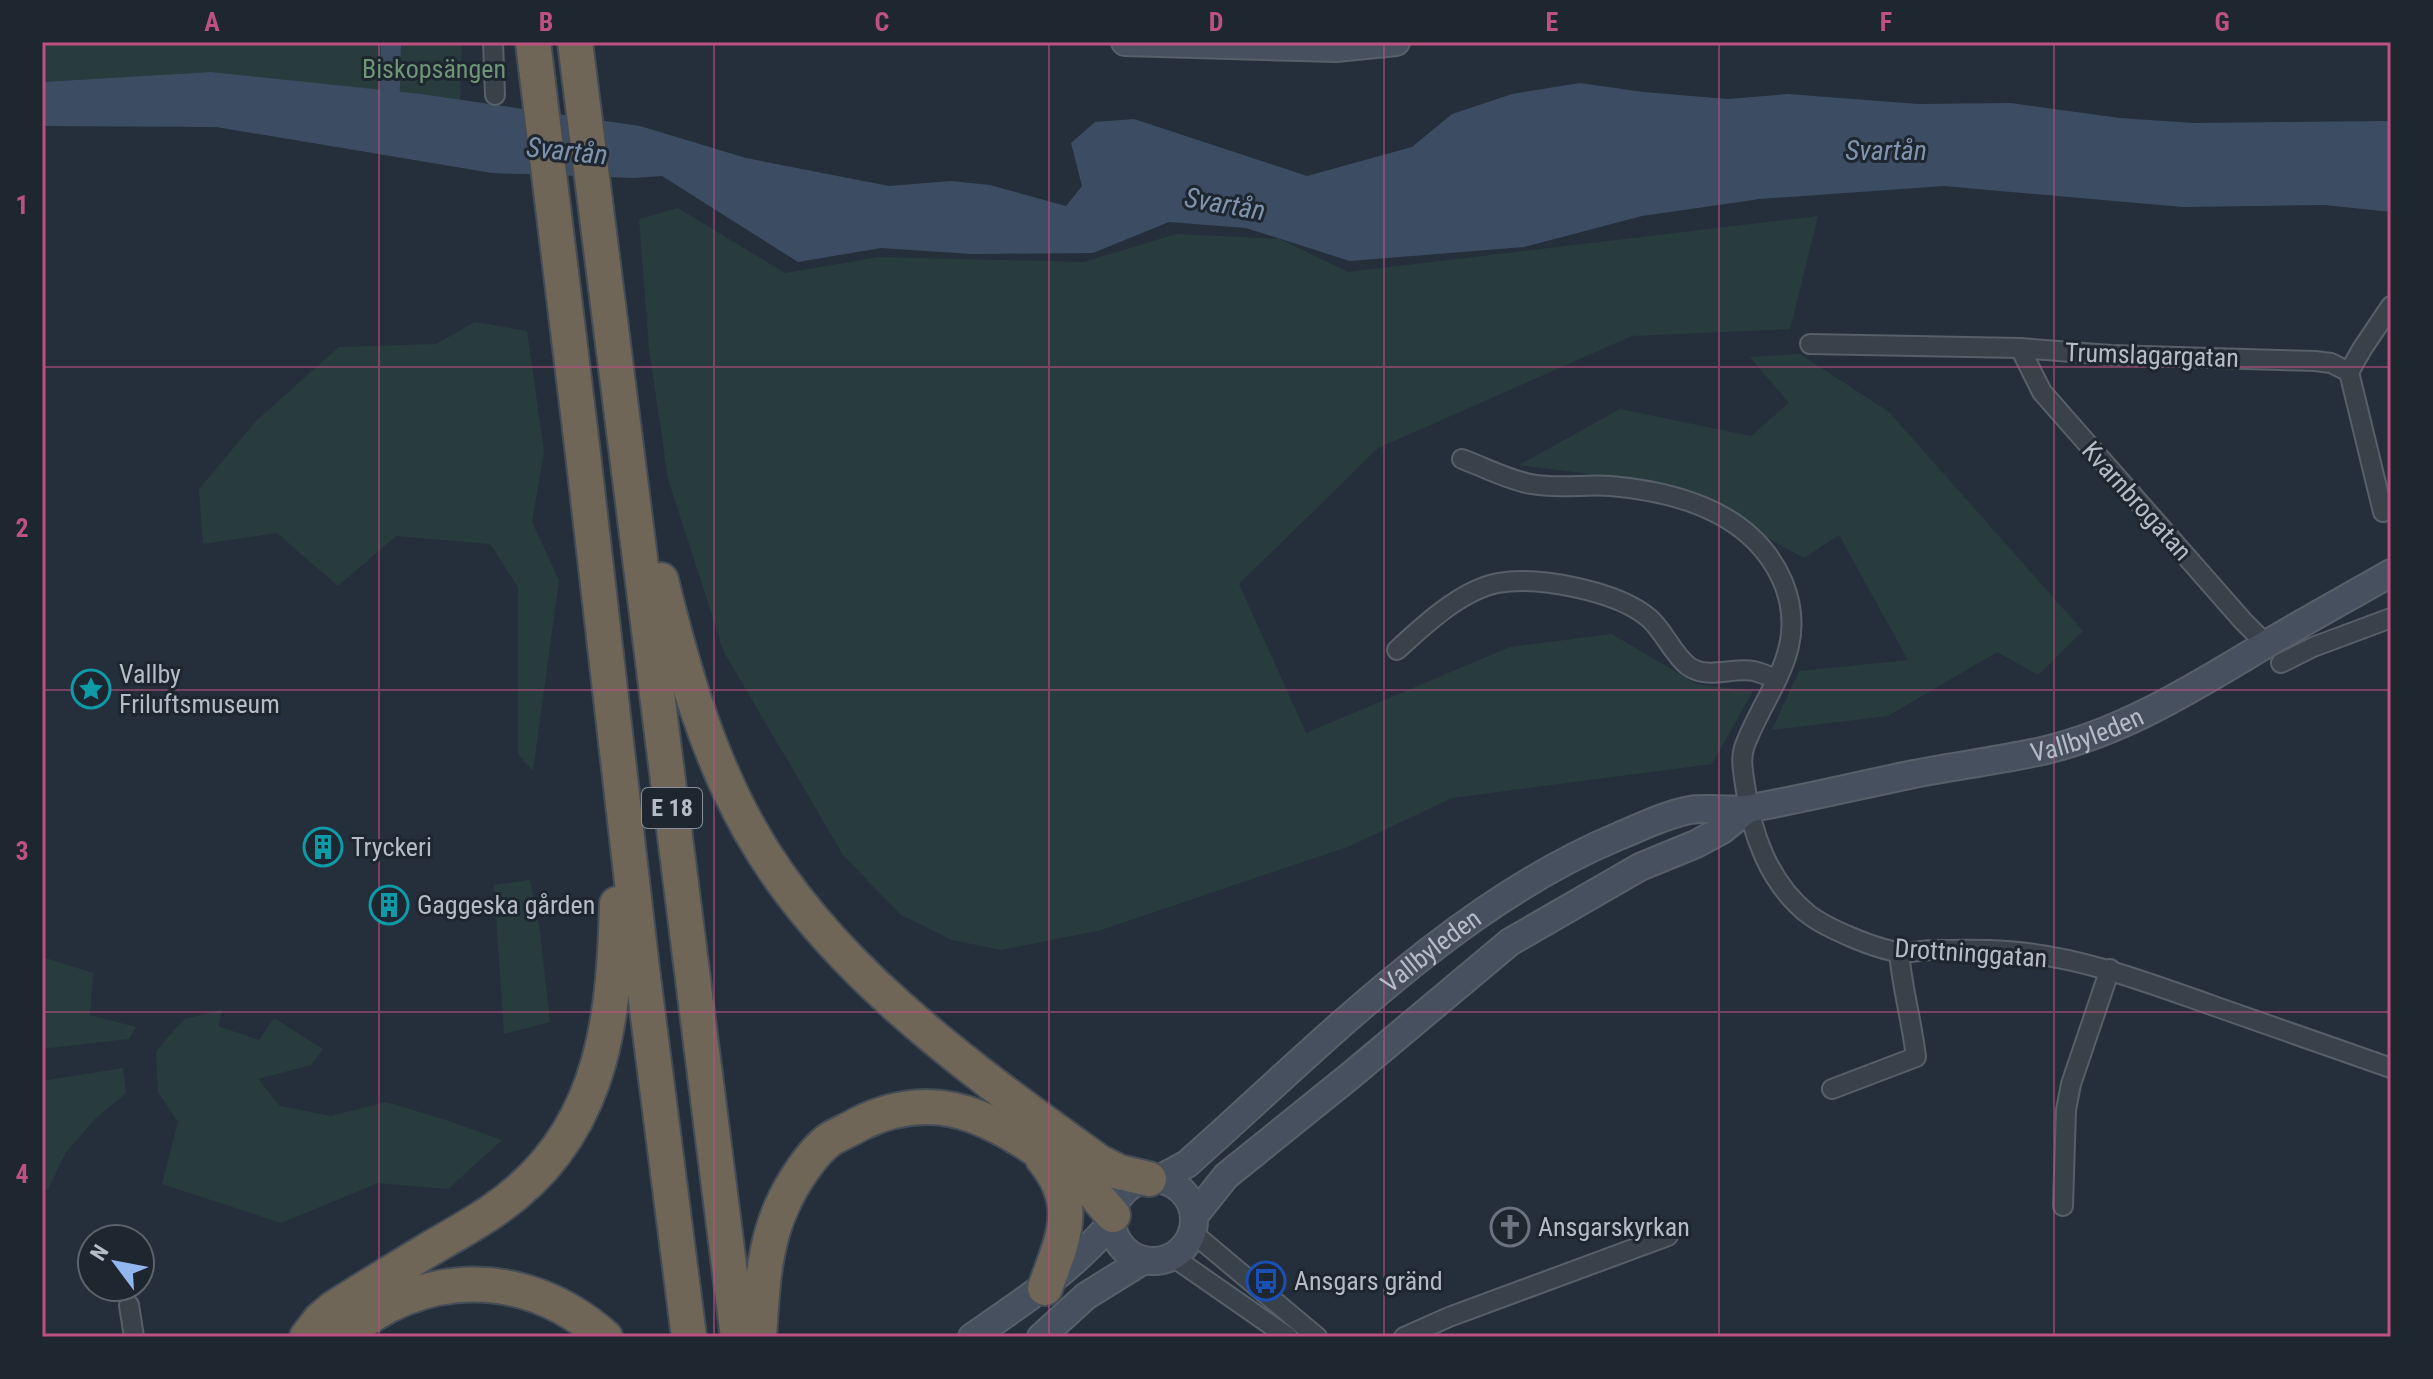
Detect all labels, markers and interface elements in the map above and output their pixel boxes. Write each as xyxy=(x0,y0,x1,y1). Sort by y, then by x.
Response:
text: A xyxy=(204,7,220,37)
text: B xyxy=(539,7,553,37)
text: C xyxy=(875,7,890,37)
text: D xyxy=(1209,7,1223,37)
text: E xyxy=(1546,7,1559,37)
text: F xyxy=(1880,7,1892,37)
text: G xyxy=(2214,7,2230,37)
park label: Biskopsängen xyxy=(362,54,506,84)
water label: Svartån xyxy=(525,130,609,172)
water label: Svartån xyxy=(1845,134,1927,167)
water label: Svartån xyxy=(1182,181,1268,227)
text: 1 xyxy=(15,190,29,220)
street label: Trumslagargatan xyxy=(2065,337,2239,373)
street label: Kvarnbrogatan xyxy=(2076,436,2198,566)
text: 2 xyxy=(15,513,29,543)
place label: Vallby Friluftsmuseum xyxy=(119,659,280,719)
place icon: Vallby Friluftsmuseum xyxy=(70,668,112,710)
street label: Vallbyleden xyxy=(2028,701,2148,768)
road number: E 18 xyxy=(642,788,702,828)
building icon: Tryckeri xyxy=(302,826,344,868)
place label: Tryckeri xyxy=(351,832,432,862)
text: 3 xyxy=(15,836,29,866)
building icon: Gaggeska gården xyxy=(368,884,410,926)
place label: Gaggeska gården xyxy=(417,890,595,920)
street label: Vallbyleden xyxy=(1375,903,1487,999)
street label: Drottninggatan xyxy=(1894,933,2048,973)
text: 4 xyxy=(15,1159,29,1189)
church icon: Ansgarskyrkan xyxy=(1489,1206,1531,1248)
place label: Ansgarskyrkan xyxy=(1538,1212,1690,1242)
north arrow xyxy=(76,1223,156,1303)
text: N xyxy=(85,1240,114,1265)
bus stop icon: Ansgars gränd xyxy=(1245,1260,1287,1302)
place label: Ansgars gränd xyxy=(1294,1266,1443,1296)

